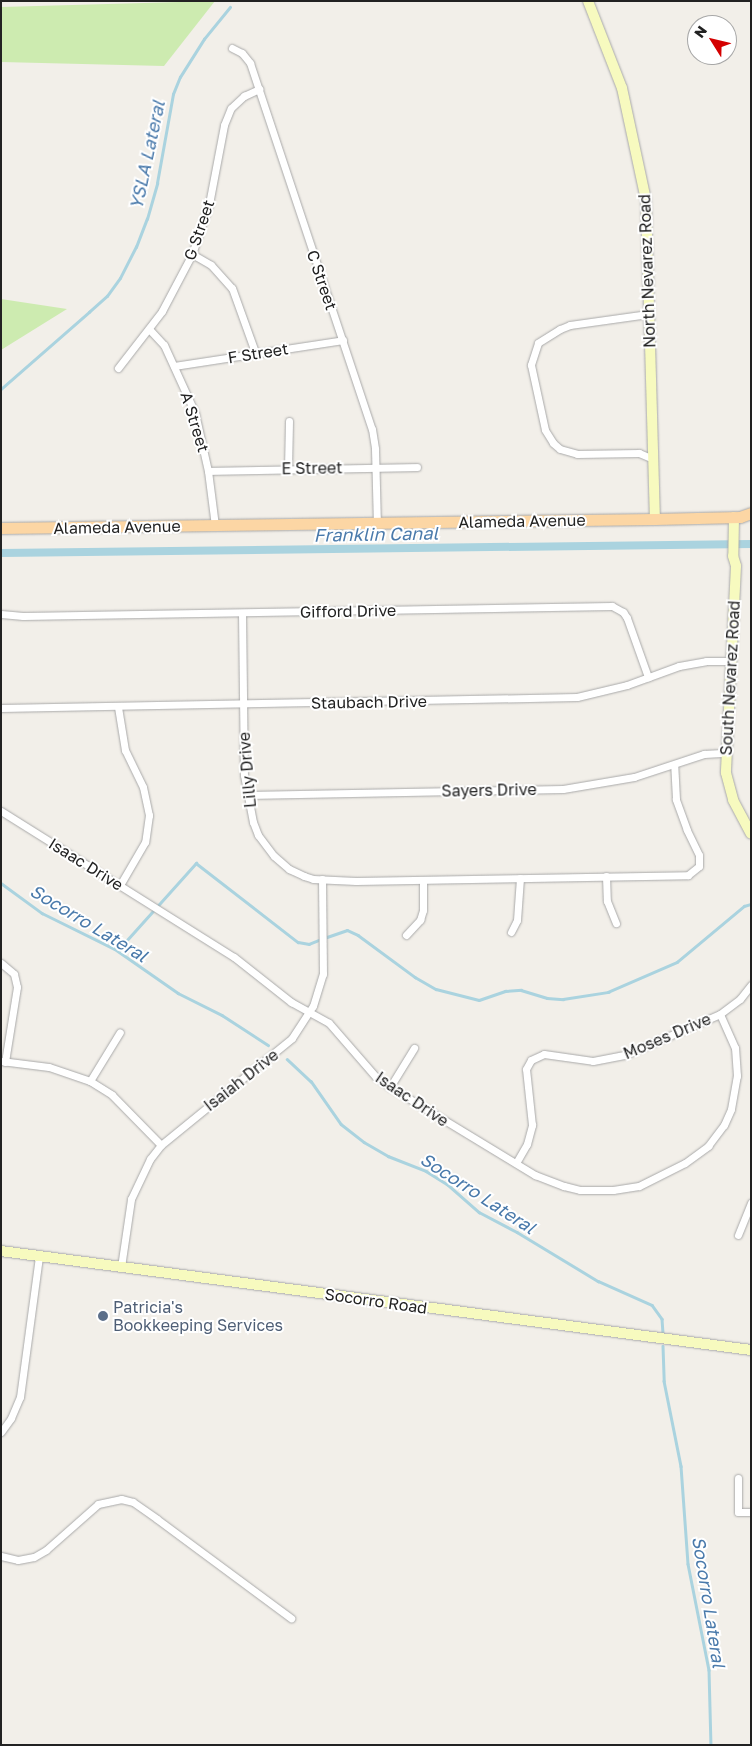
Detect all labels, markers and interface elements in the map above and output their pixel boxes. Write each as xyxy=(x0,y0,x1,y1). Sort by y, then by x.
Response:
north arrow xyxy=(687,15,737,65)
text: N xyxy=(690,22,710,41)
water label: YSLA Lateral xyxy=(125,99,169,211)
street label: North Nevarez Road xyxy=(635,194,659,348)
street label: G Street xyxy=(180,197,218,263)
street label: C Street xyxy=(303,247,341,313)
street label: F Street xyxy=(226,339,290,367)
street label: A Street xyxy=(177,390,213,454)
street label: E Street xyxy=(281,458,343,478)
street label: Alameda Avenue xyxy=(458,510,586,532)
street label: Alameda Avenue xyxy=(53,516,181,538)
water label: Franklin Canal xyxy=(314,522,438,546)
street label: South Nevarez Road xyxy=(716,600,744,756)
street label: Gifford Drive xyxy=(300,601,396,621)
street label: Staubach Drive xyxy=(311,691,427,713)
street label: Lilly Drive xyxy=(234,731,260,809)
street label: Sayers Drive xyxy=(441,780,537,800)
street label: Isaac Drive xyxy=(45,834,127,894)
water label: Socorro Lateral xyxy=(26,880,152,966)
street label: Moses Drive xyxy=(620,1009,714,1063)
street label: Isaiah Drive xyxy=(200,1045,282,1115)
street label: Isaac Drive xyxy=(372,1068,452,1130)
water label: Socorro Lateral xyxy=(416,1148,540,1238)
street label: Socorro Road xyxy=(324,1284,428,1318)
place label: Patricia's Bookkeeping Services xyxy=(113,1297,283,1335)
marker: Patricia's Bookkeeping Services xyxy=(97,1310,109,1322)
water label: Socorro Lateral xyxy=(688,1535,730,1669)

